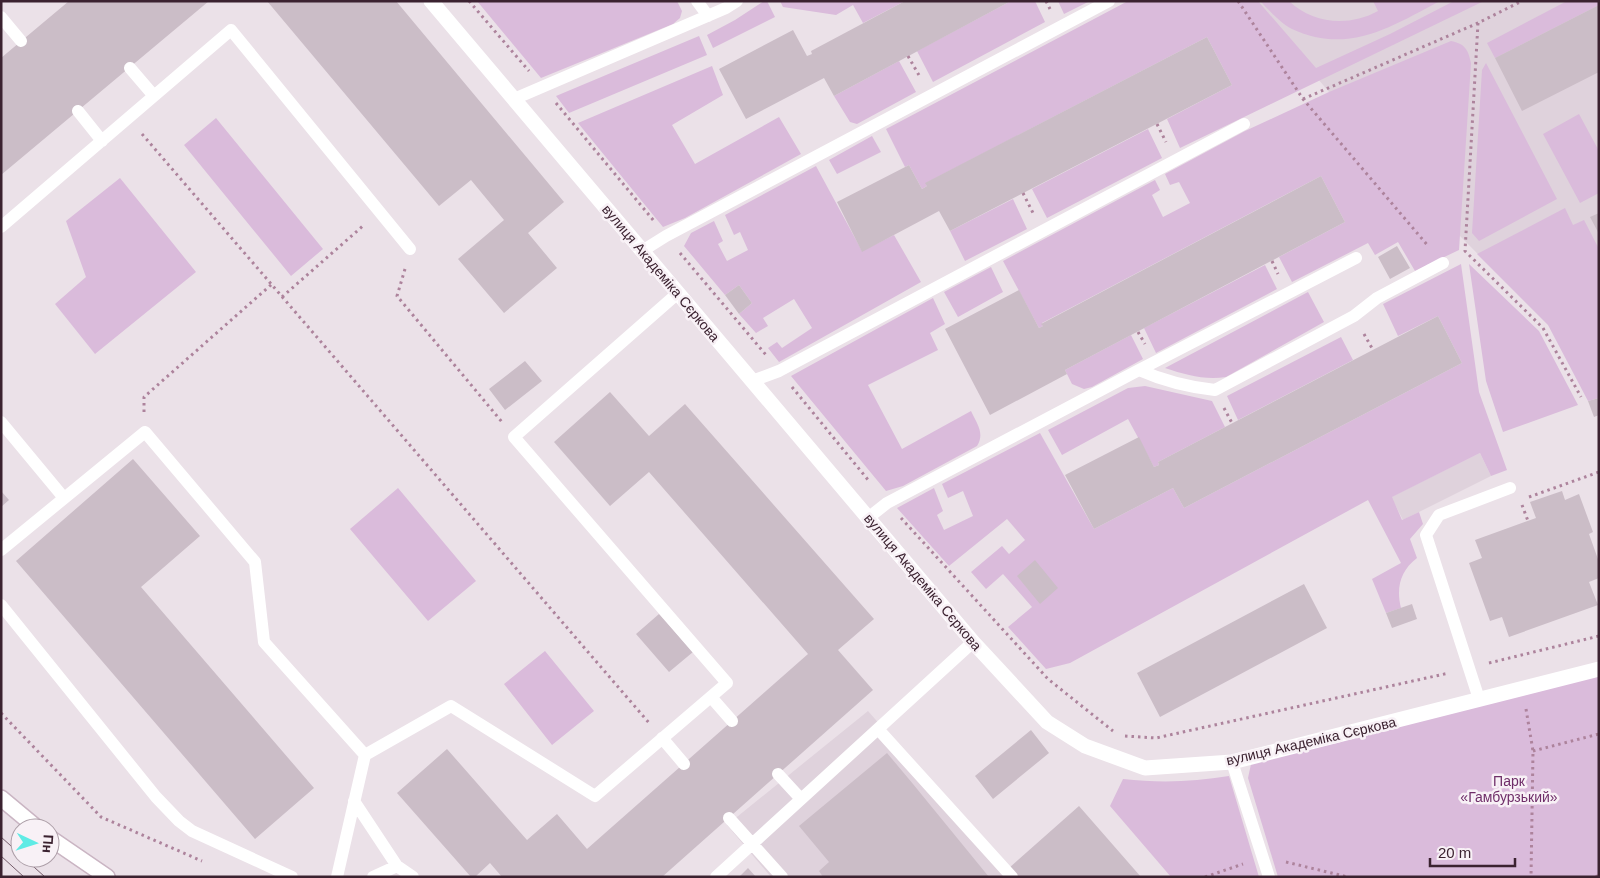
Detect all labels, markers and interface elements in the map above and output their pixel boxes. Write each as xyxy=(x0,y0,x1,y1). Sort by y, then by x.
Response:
street label: вулиця Академіка Сєркова xyxy=(599,201,723,345)
street label: вулиця Академіка Сєркова xyxy=(861,510,985,654)
street label: вулиця Академіка Сєркова xyxy=(1225,714,1398,768)
park label: Парк «Гамбурзький» xyxy=(1460,773,1558,805)
north arrow xyxy=(10,818,60,868)
text: Пн xyxy=(39,834,57,854)
scale bar xyxy=(1430,836,1515,868)
text: 20 m xyxy=(1438,844,1471,861)

